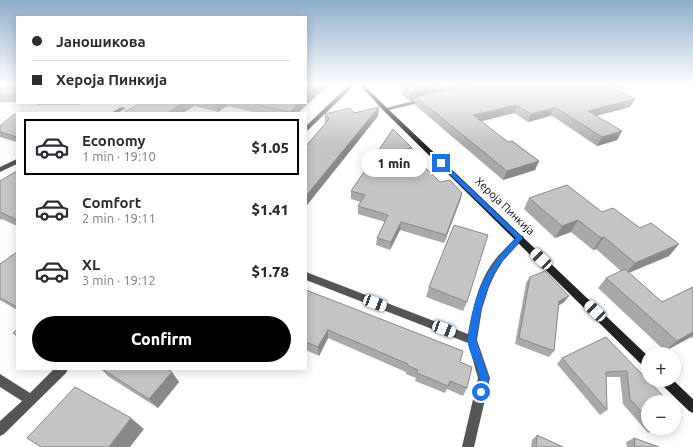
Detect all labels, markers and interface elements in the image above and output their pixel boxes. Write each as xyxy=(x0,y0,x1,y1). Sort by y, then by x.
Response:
text: Јаношикова xyxy=(56,33,146,50)
text: Хероја Пинкија xyxy=(56,71,167,88)
icon: car xyxy=(34,129,70,165)
text: Economy xyxy=(82,132,146,149)
text: $1.05 xyxy=(251,139,289,156)
text: 1 min · 19:10 xyxy=(82,149,156,163)
callout: 1 min xyxy=(361,149,427,177)
route end xyxy=(432,154,450,172)
text: 1 min xyxy=(377,156,411,170)
street label: Хероја Пинкија xyxy=(473,175,537,237)
icon: car xyxy=(34,191,70,227)
text: Comfort xyxy=(82,194,141,211)
text: $1.41 xyxy=(251,201,289,218)
text: 2 min · 19:11 xyxy=(82,211,156,225)
car xyxy=(528,246,554,272)
icon: car xyxy=(34,253,70,289)
text: XL xyxy=(82,256,100,273)
text: $1.78 xyxy=(251,263,289,280)
text: 3 min · 19:12 xyxy=(82,273,156,287)
car xyxy=(362,293,388,313)
car xyxy=(582,298,608,324)
button: Confirm xyxy=(32,316,291,362)
car xyxy=(431,319,457,339)
map controls xyxy=(641,347,681,435)
button: + xyxy=(641,347,681,387)
route start xyxy=(472,383,490,401)
button: − xyxy=(641,395,681,435)

